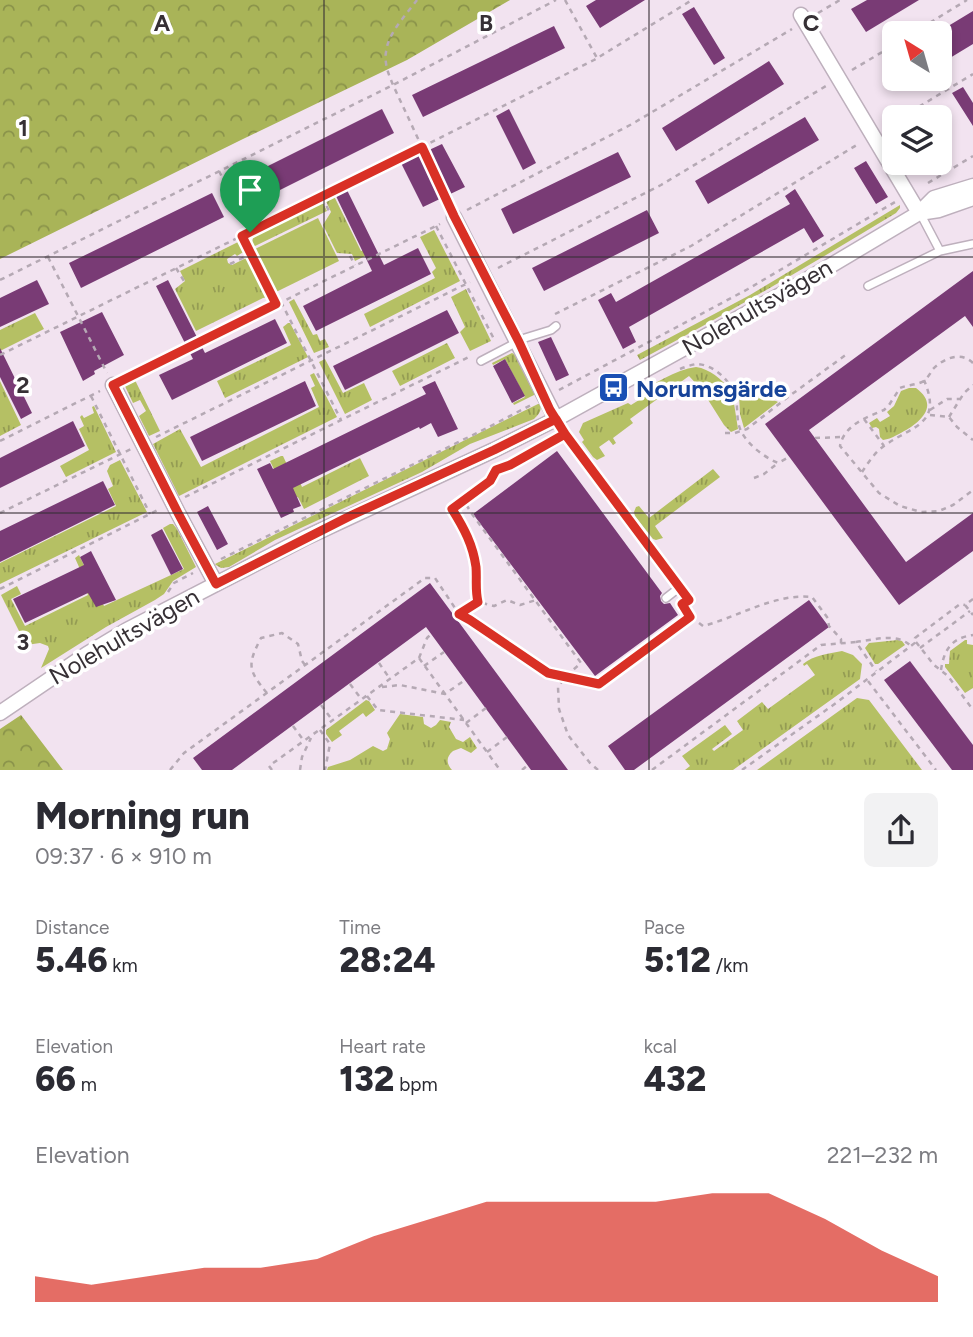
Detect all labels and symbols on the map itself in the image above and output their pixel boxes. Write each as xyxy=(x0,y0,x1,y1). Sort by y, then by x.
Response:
text: A xyxy=(154,9,171,37)
text: B xyxy=(479,9,493,37)
text: C xyxy=(803,9,820,37)
north arrow xyxy=(882,21,952,91)
text: 1 xyxy=(18,114,28,142)
pin xyxy=(220,160,280,232)
street label: Nolehultsvägen xyxy=(677,252,837,362)
text: 2 xyxy=(16,371,30,399)
bus stop icon: Norumsgärde xyxy=(596,371,630,405)
place label: Norumsgärde xyxy=(636,374,787,403)
street label: Nolehultsvägen xyxy=(44,581,204,691)
text: 3 xyxy=(17,628,29,656)

